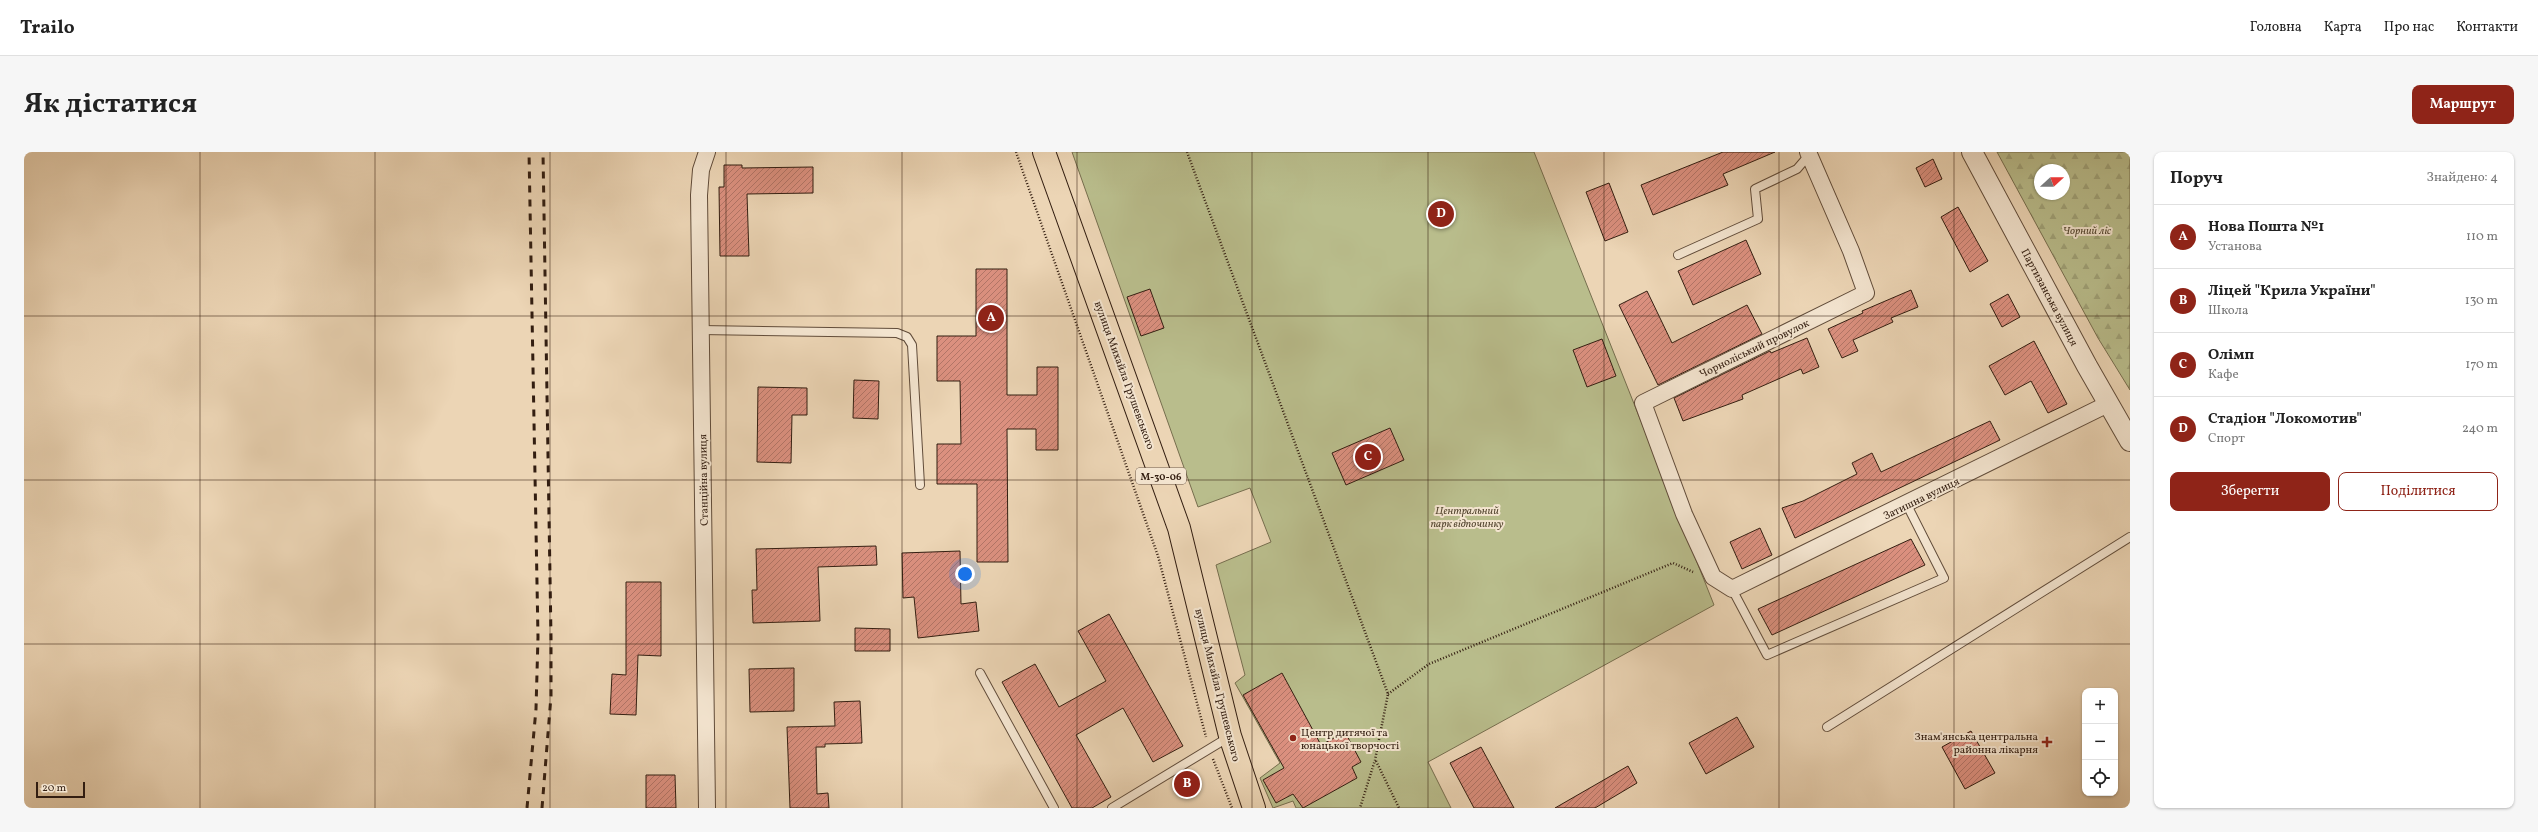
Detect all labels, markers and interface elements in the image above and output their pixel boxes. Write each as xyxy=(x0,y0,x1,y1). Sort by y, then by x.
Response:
text: Trailo xyxy=(20,15,75,41)
text: Головна xyxy=(2250,18,2302,37)
text: Карта xyxy=(2324,18,2362,37)
text: Про нас xyxy=(2384,18,2434,37)
text: Контакти xyxy=(2456,18,2518,37)
text: Як дістатися xyxy=(24,85,197,124)
button: Маршрут xyxy=(2412,85,2514,124)
north arrow xyxy=(2034,164,2070,200)
text: Поруч xyxy=(2170,167,2223,190)
text: Знайдено: 4 xyxy=(2426,169,2498,187)
pin: D xyxy=(1428,199,1454,229)
text: Нова Пошта №1 xyxy=(2208,217,2324,238)
park label: Чорний ліс xyxy=(2063,224,2111,239)
text: A xyxy=(2178,228,2188,246)
text: 110 m xyxy=(2466,228,2498,246)
text: Установа xyxy=(2208,238,2262,256)
street label: Партизанська вулиця xyxy=(2017,246,2081,349)
text: Ліцей "Крила України" xyxy=(2208,281,2376,302)
text: B xyxy=(2179,292,2187,310)
text: 130 m xyxy=(2465,292,2498,310)
street label: вулиця Михайла Грушевського xyxy=(1090,299,1158,452)
text: Школа xyxy=(2208,302,2248,320)
pin: A xyxy=(978,303,1004,333)
street label: Чорноліський провулок xyxy=(1697,316,1812,382)
text: Олімп xyxy=(2208,345,2254,366)
text: C xyxy=(2179,356,2187,374)
text: 170 m xyxy=(2465,356,2498,374)
text: Кафе xyxy=(2208,366,2239,384)
text: Стадіон "Локомотив" xyxy=(2208,409,2362,430)
text: D xyxy=(2178,420,2188,438)
text: 240 m xyxy=(2462,420,2498,438)
text: Спорт xyxy=(2208,430,2245,448)
street label: Станційна вулиця xyxy=(696,434,713,526)
pin: C xyxy=(1355,442,1381,472)
road number: М-30-06 xyxy=(1136,468,1186,484)
button: Зберегти xyxy=(2170,472,2330,511)
button: Поділитися xyxy=(2338,472,2498,511)
street label: Затишна вулиця xyxy=(1881,474,1962,524)
park label: Центральний парк відпочинку xyxy=(1430,504,1504,532)
your location xyxy=(955,564,975,584)
street label: вулиця Михайла Грушевського xyxy=(1190,607,1243,763)
map controls xyxy=(2082,688,2118,796)
button: + xyxy=(2082,688,2118,724)
button: − xyxy=(2082,724,2118,760)
place label: Центр дитячої та юнацької творчості xyxy=(1301,726,1399,754)
place label: Знам'янська центральна районна лікарня xyxy=(1914,730,2039,758)
marker: Центр дитячої та юнацької творчості xyxy=(1288,733,1298,743)
marker: Знам'янська центральна районна лікарня xyxy=(2041,736,2053,748)
button: locate xyxy=(2082,760,2118,796)
pin: B xyxy=(1174,769,1200,799)
scale bar xyxy=(36,780,85,799)
text: 20 m xyxy=(42,781,66,796)

